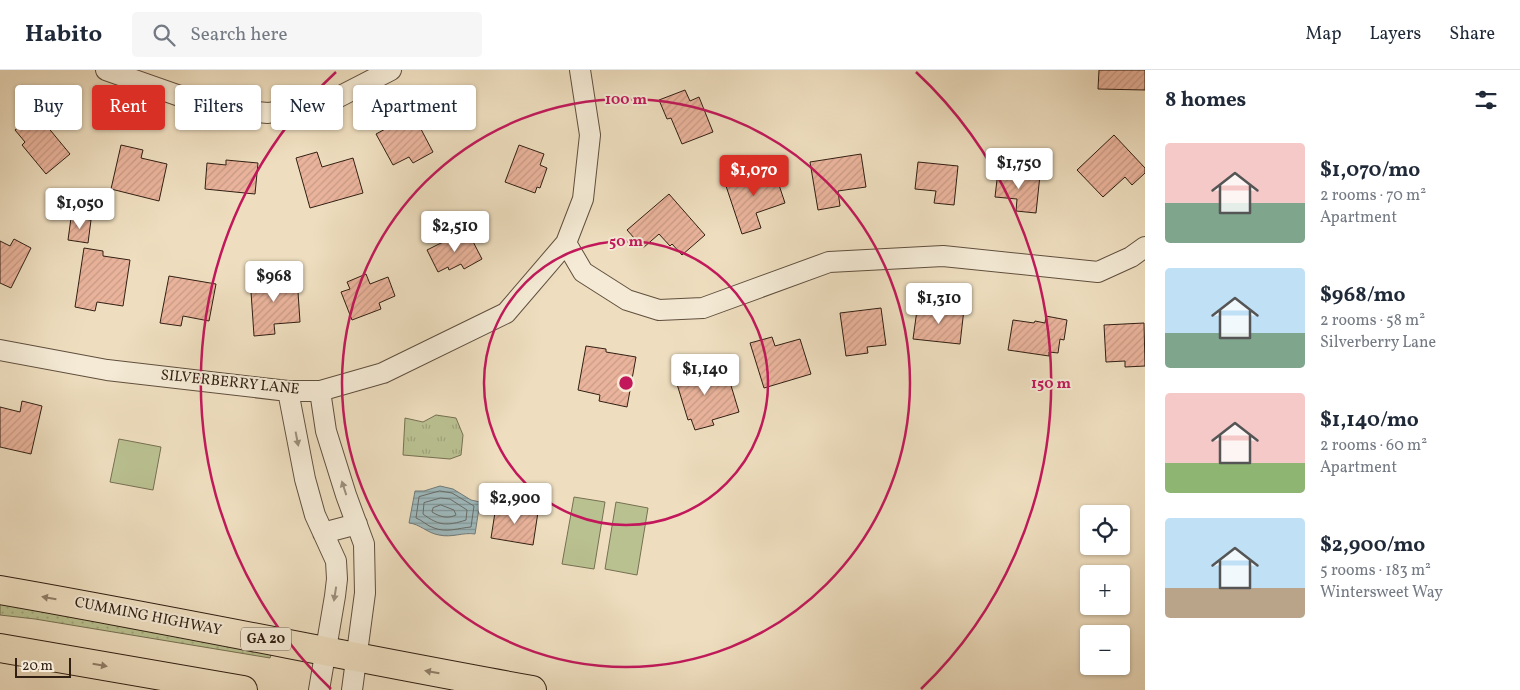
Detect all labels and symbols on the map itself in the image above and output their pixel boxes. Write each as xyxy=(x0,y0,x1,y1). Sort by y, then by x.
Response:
text: 100 m xyxy=(605,90,648,111)
pin: $1,750 xyxy=(978,148,1060,190)
pin: $1,070 xyxy=(713,154,795,197)
pin: $1,050 xyxy=(39,188,121,230)
pin: $2,510 xyxy=(414,210,496,253)
text: 50 m xyxy=(609,232,643,253)
pin: $968 xyxy=(244,260,304,303)
pin: $1,310 xyxy=(898,282,980,325)
pin: $1,140 xyxy=(664,354,746,396)
street label: SILVERBERRY LANE xyxy=(160,365,300,401)
centre of rings xyxy=(617,374,635,392)
text: 150 m xyxy=(1031,374,1071,395)
one-way arrow xyxy=(294,431,302,447)
one-way arrow xyxy=(339,480,347,495)
pin: $2,900 xyxy=(474,482,556,525)
one-way arrow xyxy=(331,587,339,603)
street label: CUMMING HIGHWAY xyxy=(73,592,224,642)
one-way arrow xyxy=(41,594,57,602)
road number: GA 20 xyxy=(241,628,291,650)
scale bar xyxy=(15,655,71,678)
one-way arrow xyxy=(92,661,107,669)
one-way arrow xyxy=(424,668,440,676)

